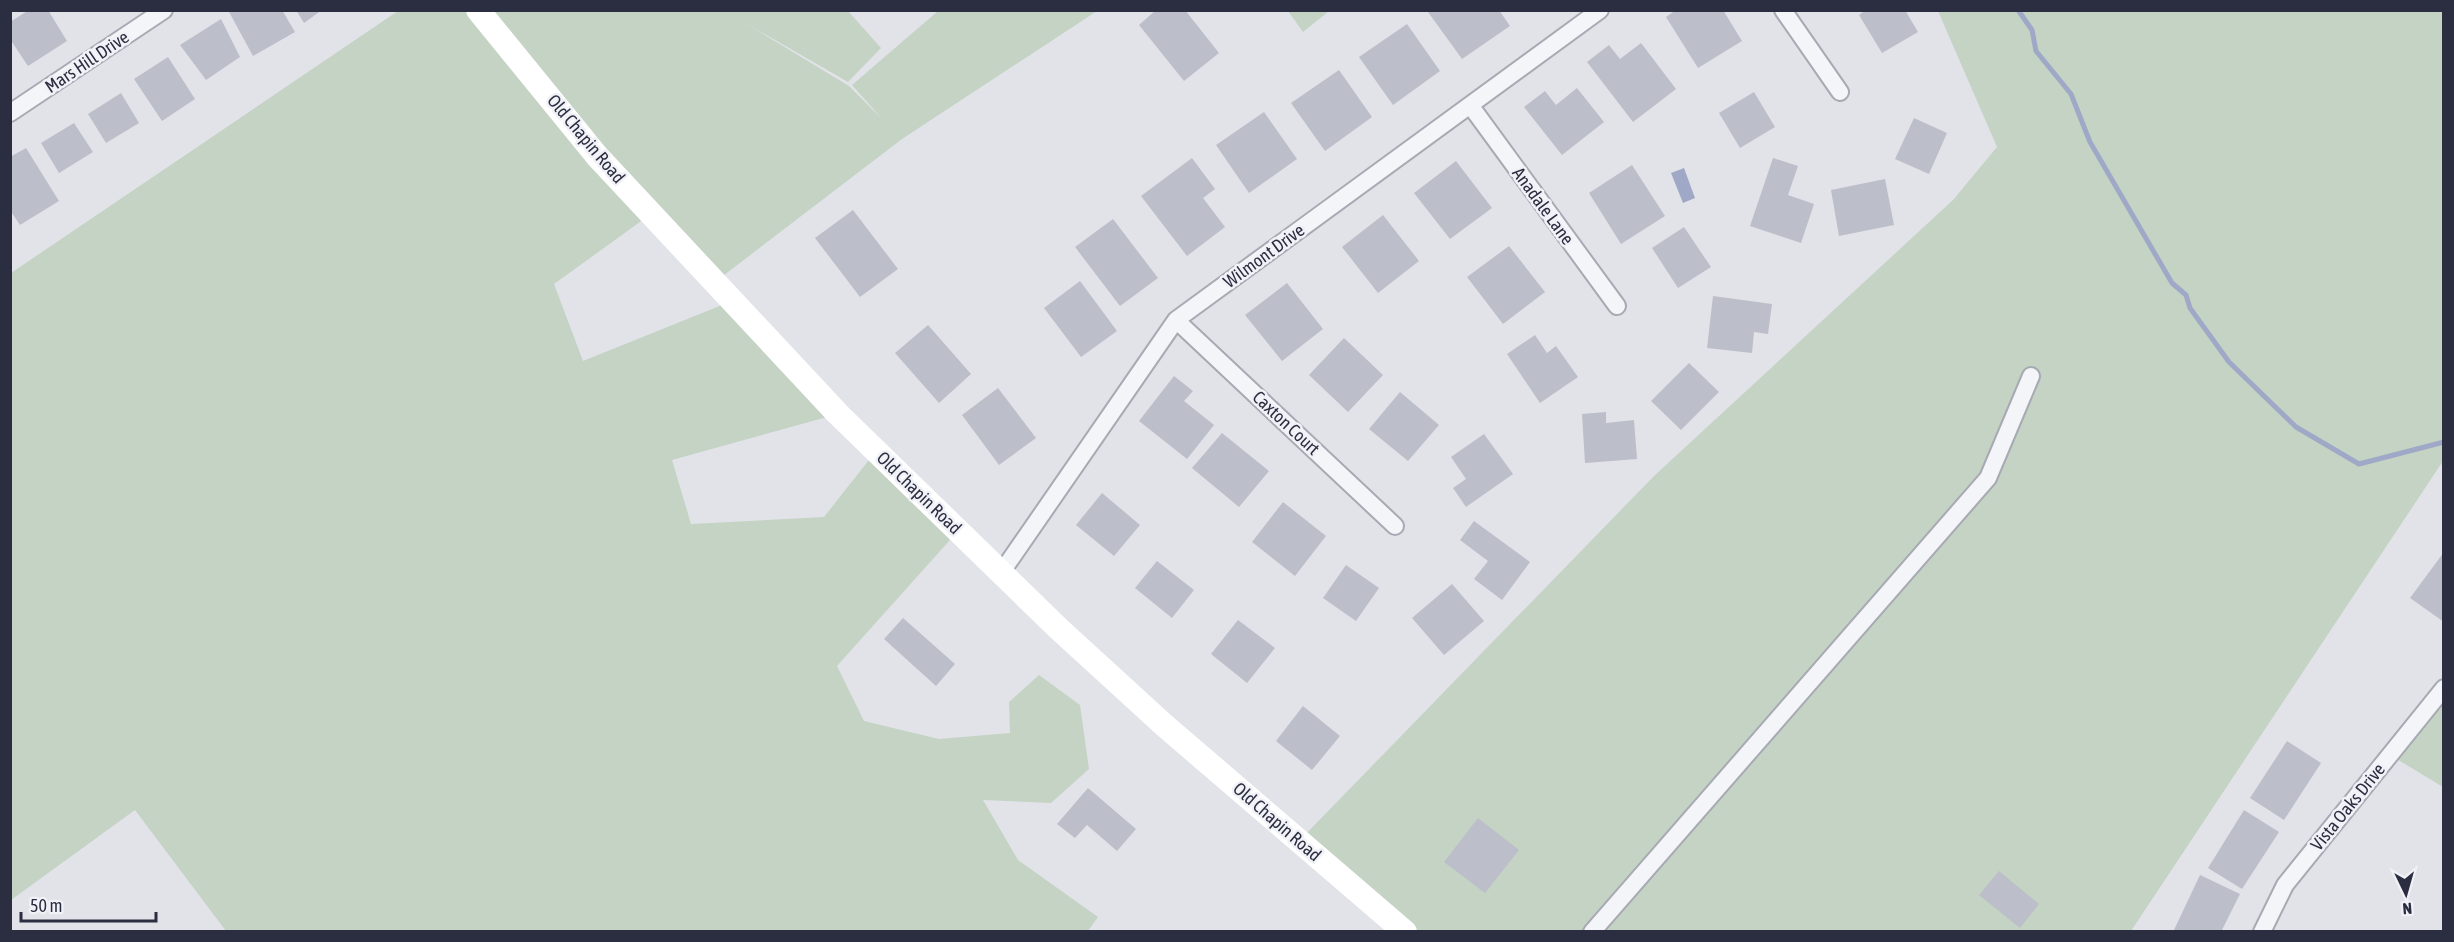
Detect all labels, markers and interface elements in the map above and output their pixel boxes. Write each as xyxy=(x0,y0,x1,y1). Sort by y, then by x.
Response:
street label: Mars Hill Drive xyxy=(41,26,132,97)
street label: Old Chapin Road xyxy=(543,90,630,187)
street label: Anadale Lane xyxy=(1508,163,1578,248)
street label: Wilmont Drive xyxy=(1219,219,1308,292)
street label: Caxton Court xyxy=(1248,386,1324,459)
street label: Old Chapin Road xyxy=(873,447,966,538)
street label: Vista Oaks Drive xyxy=(2306,759,2389,854)
street label: Old Chapin Road xyxy=(1229,778,1326,865)
north arrow xyxy=(2376,864,2436,924)
scale bar xyxy=(21,885,156,923)
text: 50 m xyxy=(30,895,62,916)
text: N xyxy=(2402,900,2413,918)

